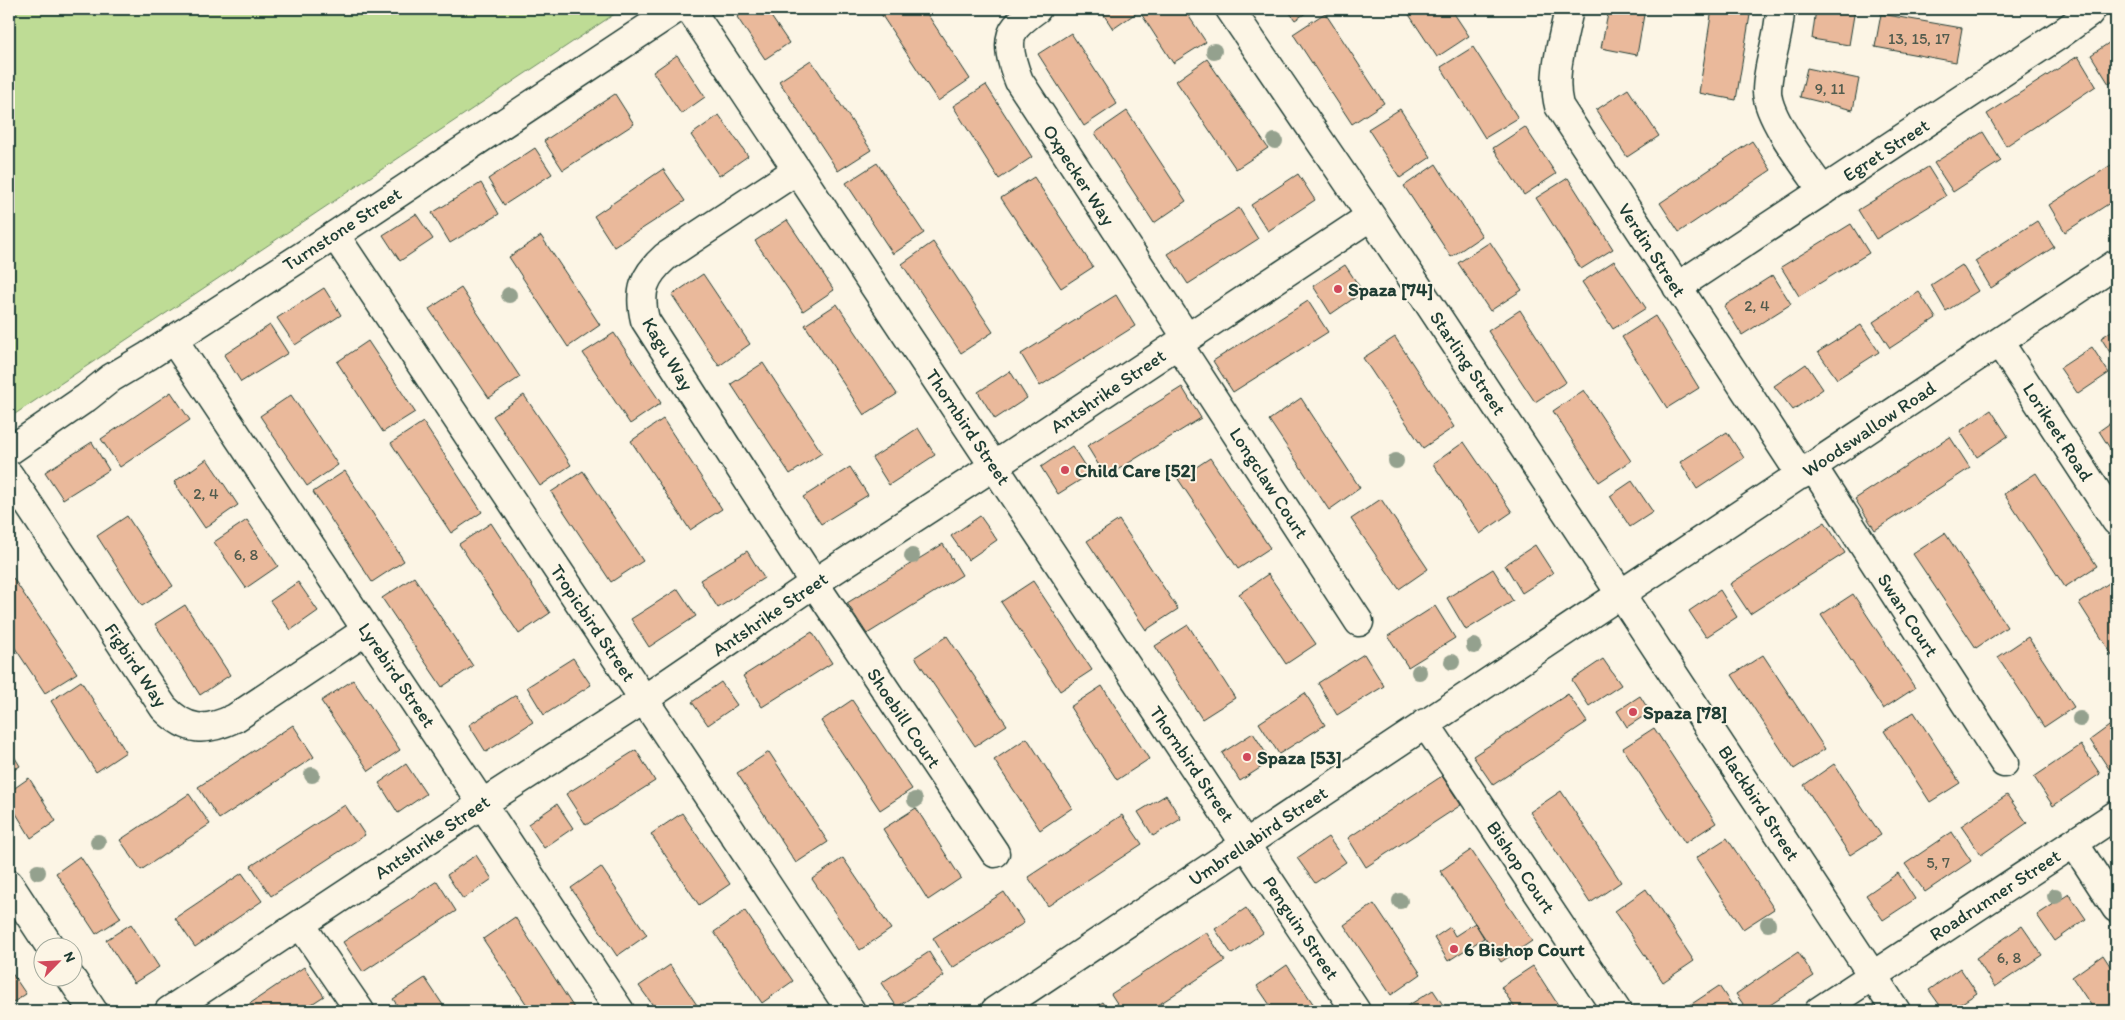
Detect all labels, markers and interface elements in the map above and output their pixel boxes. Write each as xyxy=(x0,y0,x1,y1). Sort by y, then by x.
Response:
house number: 13, 15, 17 xyxy=(1888,29,1950,48)
house number: 9, 11 xyxy=(1815,79,1846,98)
street label: Egret Street xyxy=(1839,114,1933,186)
street label: Oxpecker Way xyxy=(1038,120,1120,230)
street label: Turnstone Street xyxy=(278,182,406,276)
street label: Verdin Street xyxy=(1613,199,1691,301)
place label: Spaza [74] xyxy=(1348,278,1433,301)
marker: Spaza [74] xyxy=(1332,283,1344,295)
house number: 2, 4 xyxy=(1744,296,1770,315)
street label: Starling Street xyxy=(1425,307,1511,419)
street label: Kagu Way xyxy=(637,313,699,395)
street label: Antshrike Street xyxy=(1046,344,1170,438)
street label: Thornbird Street xyxy=(921,364,1015,490)
street label: Woodswallow Road xyxy=(1798,376,1940,482)
street label: Lorikeet Road xyxy=(2018,379,2099,486)
street label: Longclaw Court xyxy=(1225,423,1313,543)
place label: Child Care [52] xyxy=(1075,459,1196,482)
marker: Child Care [52] xyxy=(1059,464,1071,476)
house number: 2, 4 xyxy=(193,484,219,503)
house number: 6, 8 xyxy=(234,545,259,564)
street label: Tropicbird Street xyxy=(545,560,641,686)
street label: Antshrike Street xyxy=(708,567,832,661)
street label: Swan Court xyxy=(1872,569,1944,661)
street label: Lyrebird Street xyxy=(353,618,441,732)
street label: Figbird Way xyxy=(100,619,173,711)
street label: Shoebill Court xyxy=(862,663,946,773)
street label: Thornbird Street xyxy=(1145,701,1239,827)
place label: Spaza [78] xyxy=(1643,701,1727,724)
marker: Spaza [78] xyxy=(1627,706,1639,718)
street label: Blackbird Street xyxy=(1713,741,1805,865)
place label: Spaza [53] xyxy=(1257,746,1342,769)
marker: Spaza [53] xyxy=(1241,751,1253,763)
street label: Umbrellabird Street xyxy=(1184,781,1332,891)
street label: Antshrike Street xyxy=(370,790,494,884)
street label: Bishop Court xyxy=(1482,817,1560,917)
street label: Roadrunner Street xyxy=(1925,844,2065,946)
house number: 5, 7 xyxy=(1926,853,1950,872)
street label: Penguin Street xyxy=(1258,872,1344,984)
north arrow xyxy=(32,938,82,988)
place label: 6 Bishop Court xyxy=(1464,938,1586,961)
marker: 6 Bishop Court xyxy=(1448,943,1460,955)
house number: 6, 8 xyxy=(1997,948,2022,967)
text: N xyxy=(60,949,79,965)

